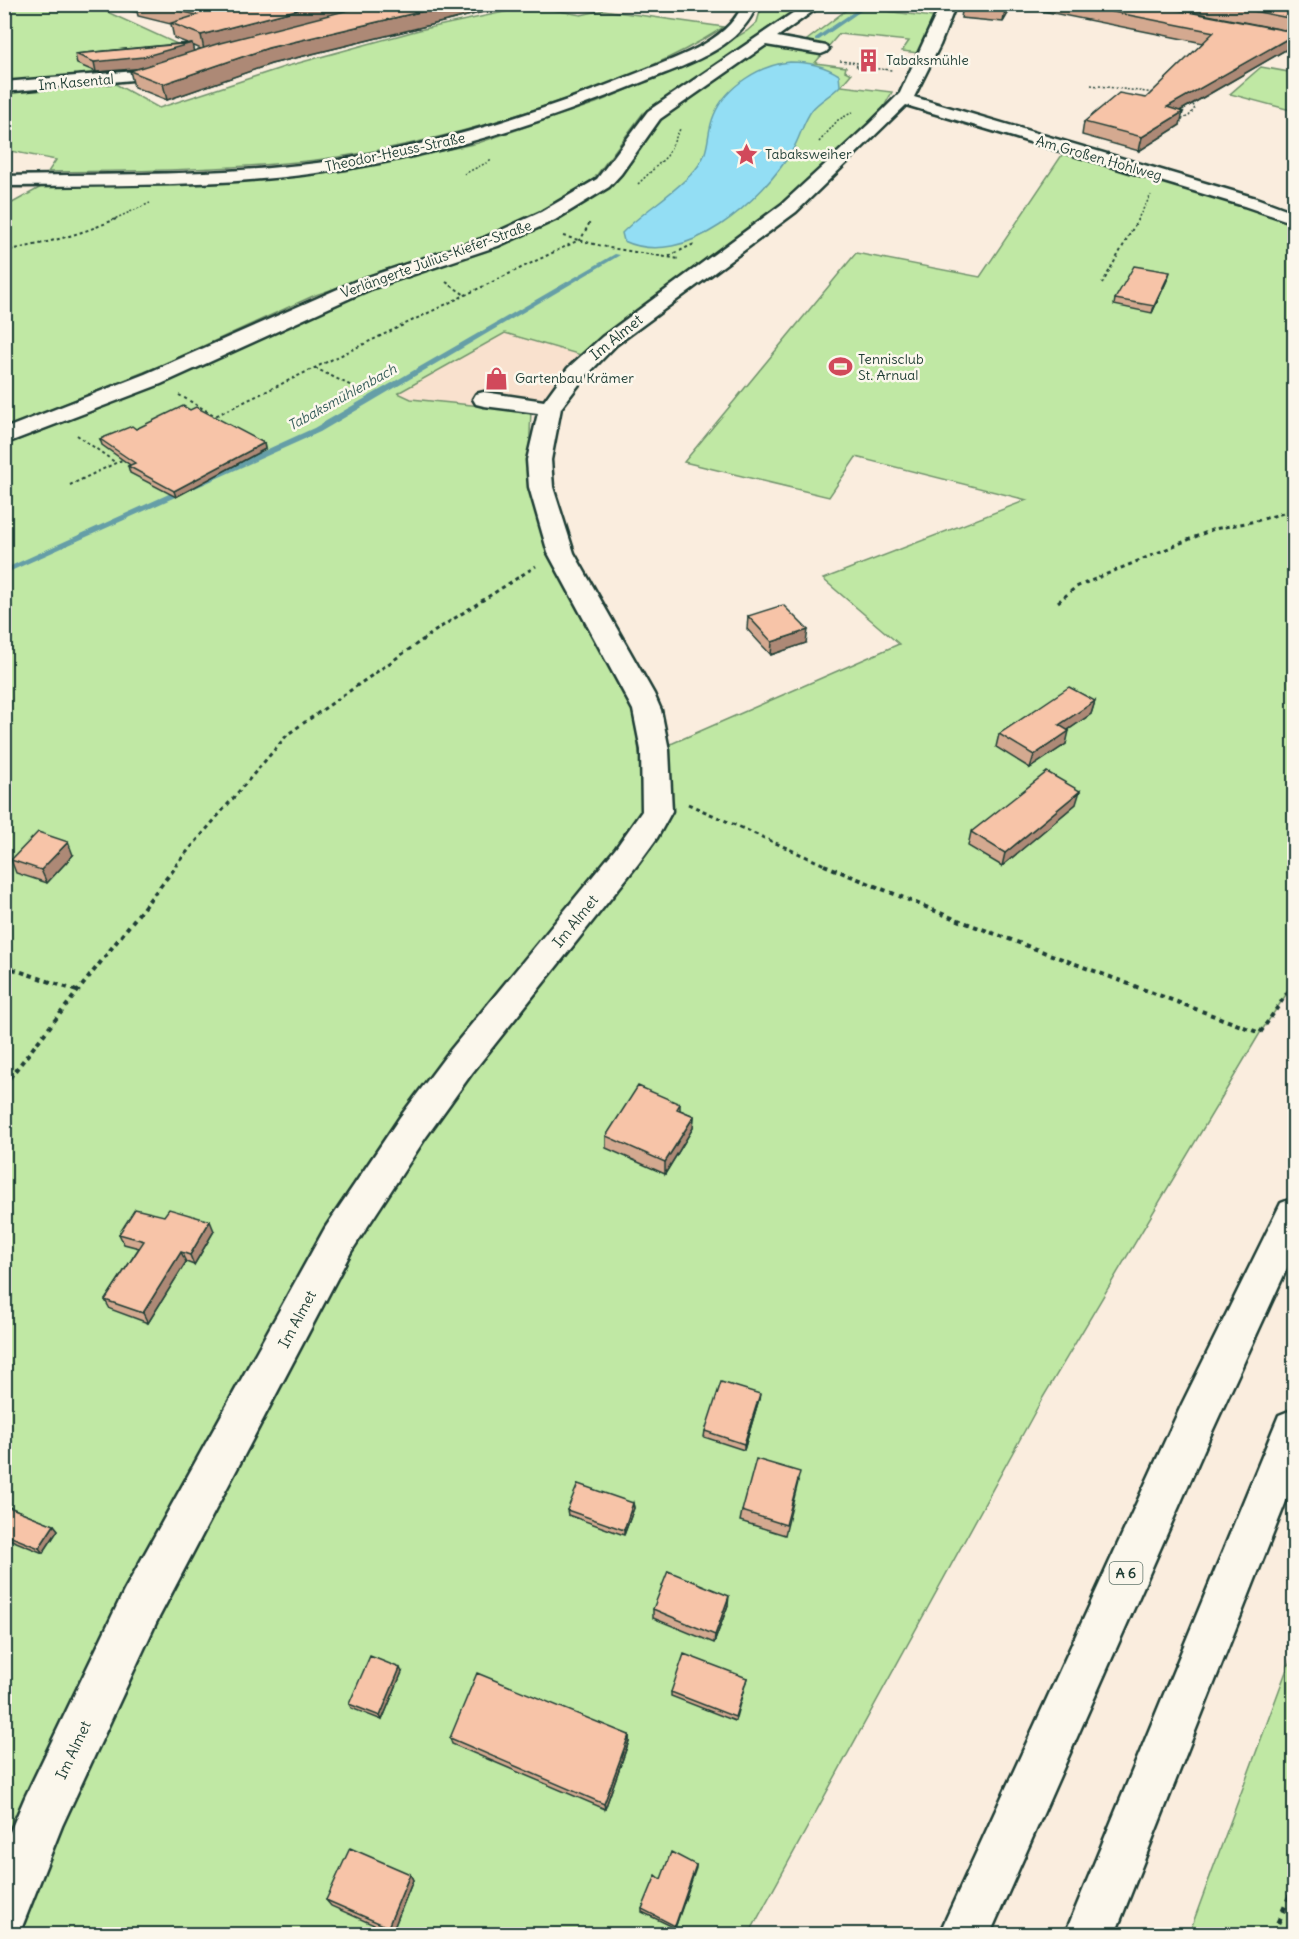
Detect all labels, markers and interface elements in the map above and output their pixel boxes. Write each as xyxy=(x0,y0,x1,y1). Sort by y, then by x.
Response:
building icon: Tabaksmühle xyxy=(855,47,881,73)
place label: Tabaksmühle xyxy=(886,51,969,69)
street label: Im Kasental xyxy=(37,70,115,94)
street label: Theodor-Heuss-Straße xyxy=(323,128,467,176)
street label: Am Großen Hohlweg xyxy=(1034,131,1164,185)
place icon: Tabaksweiher xyxy=(734,141,760,167)
place label: Tabaksweiher xyxy=(765,145,852,163)
street label: Verlängerte Julius-Kiefer-Straße xyxy=(338,216,534,302)
street label: Im Almet xyxy=(586,310,646,364)
place label: Tennisclub St. Arnual xyxy=(858,350,924,384)
sports icon: Tennisclub St. Arnual xyxy=(827,354,853,380)
water label: Tabaksmühlenbach xyxy=(284,359,400,434)
shop icon: Gartenbau Krämer xyxy=(484,365,510,391)
place label: Gartenbau Krämer xyxy=(515,369,634,387)
street label: Im Almet xyxy=(548,891,602,951)
street label: Im Almet xyxy=(274,1287,320,1351)
road number: A 6 xyxy=(1110,1562,1142,1584)
street label: Im Almet xyxy=(51,1718,95,1782)

